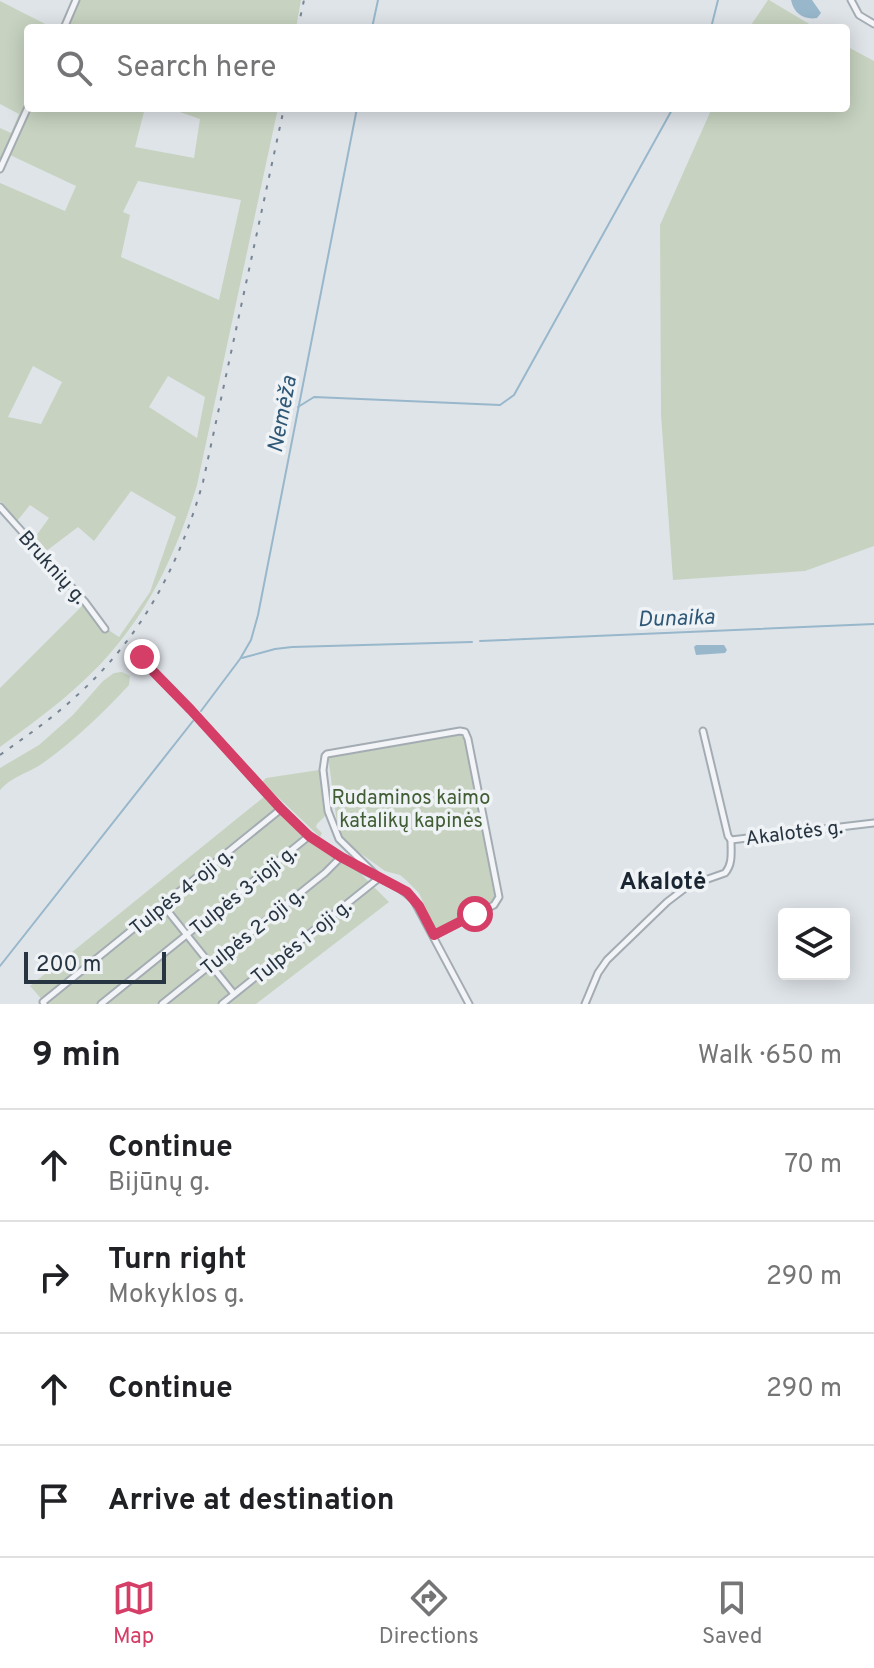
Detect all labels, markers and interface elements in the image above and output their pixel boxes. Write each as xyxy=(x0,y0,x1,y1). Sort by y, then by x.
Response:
search box xyxy=(24,24,850,112)
icon: search xyxy=(52,46,96,90)
text: Search here xyxy=(116,50,276,87)
water label: Nemėža xyxy=(263,373,304,455)
street label: Bruknių g. xyxy=(11,526,92,611)
water label: Dunaika xyxy=(637,605,716,634)
route end xyxy=(124,639,160,675)
park label: Rudaminos kaimo katalikų kapinės xyxy=(332,786,490,835)
street label: Akalotės g. xyxy=(744,815,845,853)
street label: Tulpės 3-ioji g. xyxy=(185,840,303,943)
street label: Tulpės 4-oji g. xyxy=(125,843,239,942)
district label: Akalotė xyxy=(620,868,706,898)
street label: Tulpės 2-oji g. xyxy=(196,883,310,982)
street label: Tulpės 1-oji g. xyxy=(247,894,358,991)
route start xyxy=(457,896,493,932)
map controls xyxy=(778,908,850,980)
button: layers xyxy=(778,908,850,980)
scale bar xyxy=(24,948,166,984)
text: 200 m xyxy=(36,952,101,979)
text: 9 min xyxy=(32,1035,121,1078)
text: Walk · 650 m xyxy=(698,1040,842,1073)
text: Continue xyxy=(108,1130,233,1167)
icon: ahead xyxy=(32,1143,76,1187)
text: 70 m xyxy=(784,1149,842,1182)
text: Bijūnų g. xyxy=(108,1167,210,1200)
text: Turn right xyxy=(108,1242,246,1279)
icon: right xyxy=(32,1255,76,1299)
text: 290 m xyxy=(766,1261,842,1294)
text: Mokyklos g. xyxy=(108,1279,244,1312)
icon: ahead xyxy=(32,1367,76,1411)
text: Continue xyxy=(108,1371,233,1408)
text: 290 m xyxy=(766,1373,842,1406)
icon: arrive xyxy=(32,1479,76,1523)
text: Arrive at destination xyxy=(108,1483,394,1520)
tab: Map xyxy=(112,1576,156,1651)
tab: Directions xyxy=(379,1576,479,1651)
tab: Saved xyxy=(702,1576,762,1651)

